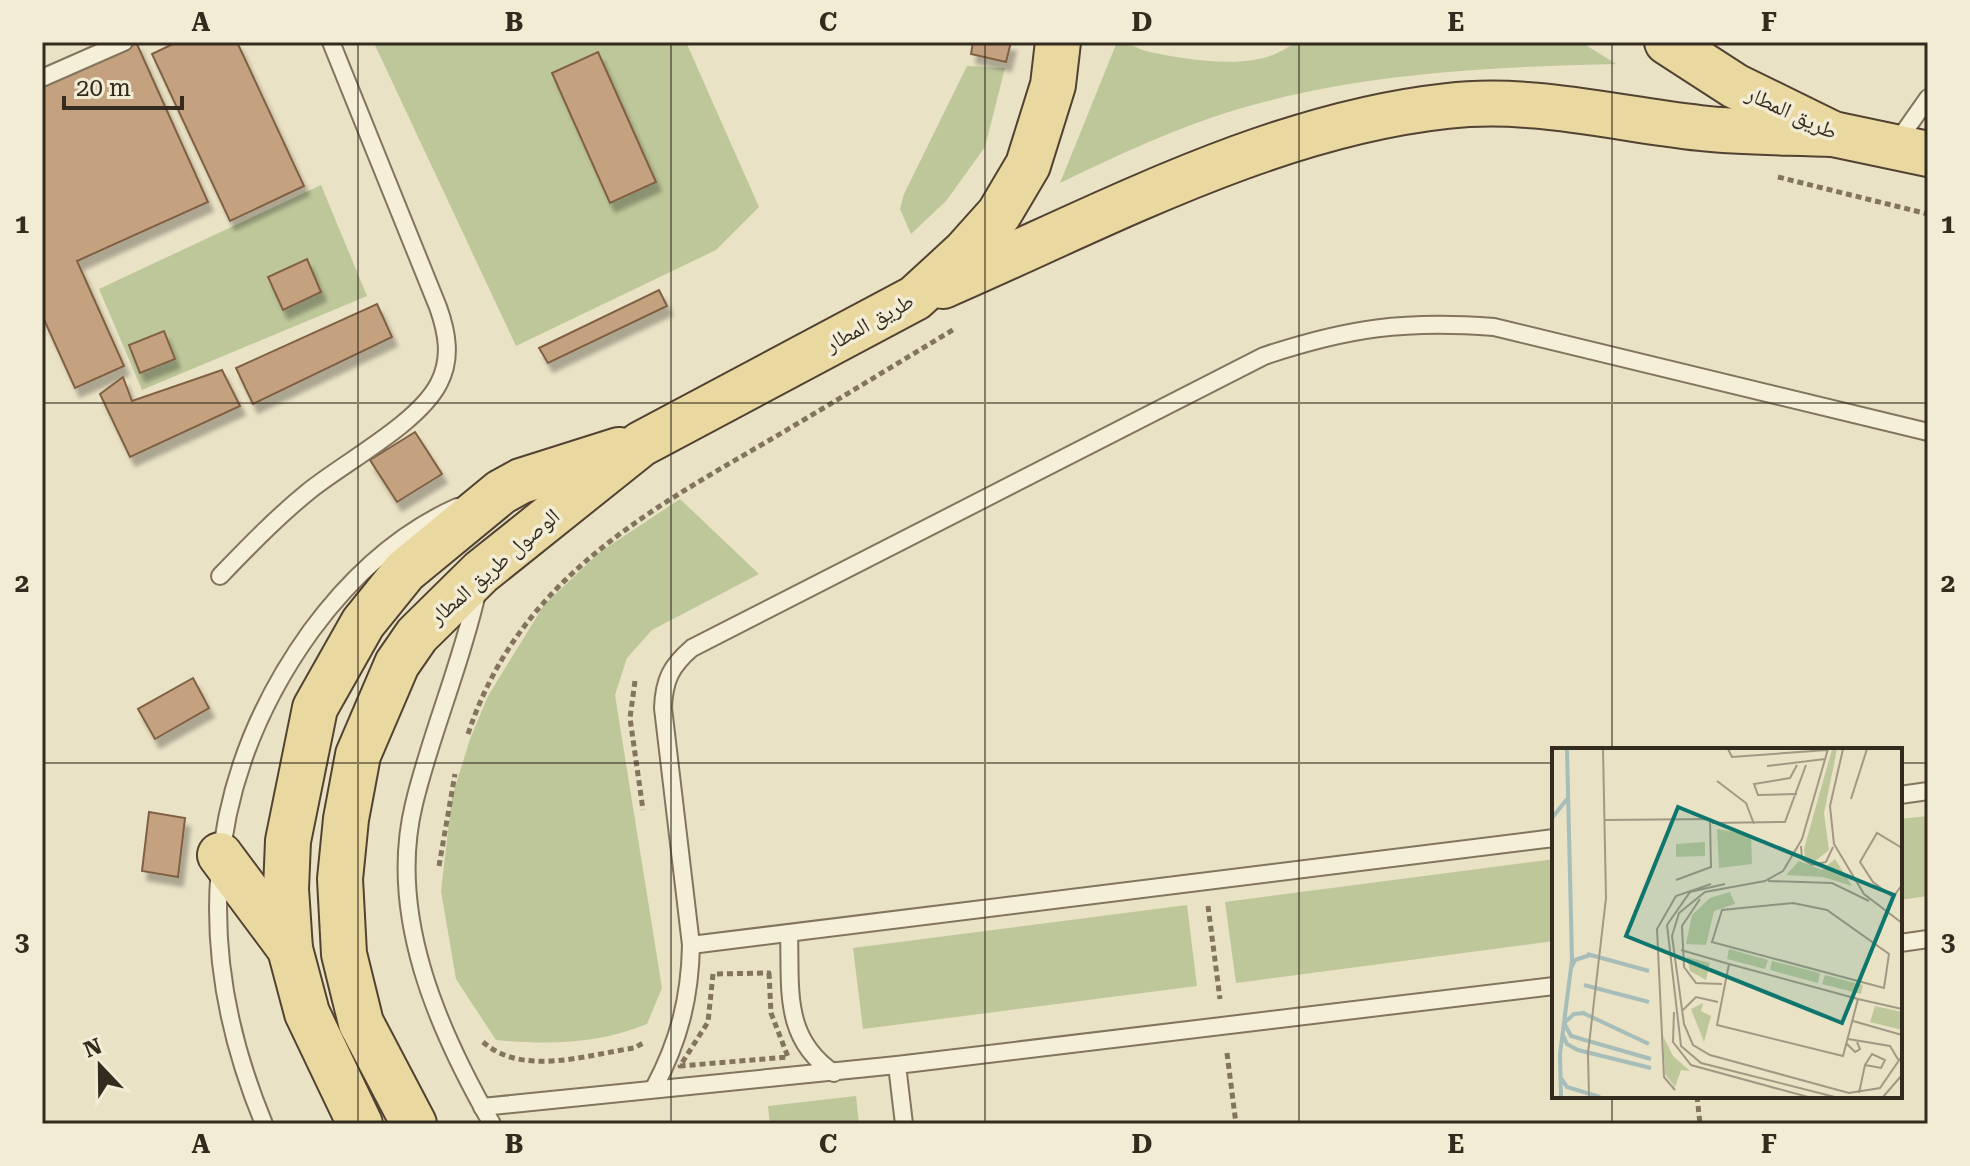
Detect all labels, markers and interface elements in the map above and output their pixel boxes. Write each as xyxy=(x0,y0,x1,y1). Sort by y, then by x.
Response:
text: A xyxy=(192,7,211,37)
text: B xyxy=(505,7,523,37)
text: C xyxy=(819,7,837,37)
text: D xyxy=(1132,7,1152,37)
text: E xyxy=(1448,7,1464,37)
text: F xyxy=(1761,7,1777,37)
scale bar xyxy=(64,60,182,110)
text: 20 m xyxy=(76,74,131,102)
street label: طريق المطار xyxy=(1741,80,1841,145)
text: 1 xyxy=(15,209,29,239)
text: 1 xyxy=(1941,209,1955,239)
street label: طريق المطار xyxy=(820,288,918,358)
street label: الوصول طريق المطار xyxy=(423,503,565,631)
text: 2 xyxy=(15,568,29,598)
text: 2 xyxy=(1941,568,1955,598)
inset map xyxy=(1552,748,1902,1098)
text: 3 xyxy=(15,927,29,957)
text: 3 xyxy=(1941,927,1955,957)
north arrow xyxy=(60,1026,140,1106)
text: N xyxy=(80,1033,105,1063)
text: A xyxy=(192,1129,211,1159)
text: B xyxy=(505,1129,523,1159)
text: C xyxy=(819,1129,837,1159)
text: D xyxy=(1132,1129,1152,1159)
text: E xyxy=(1448,1129,1464,1159)
text: F xyxy=(1761,1129,1777,1159)

